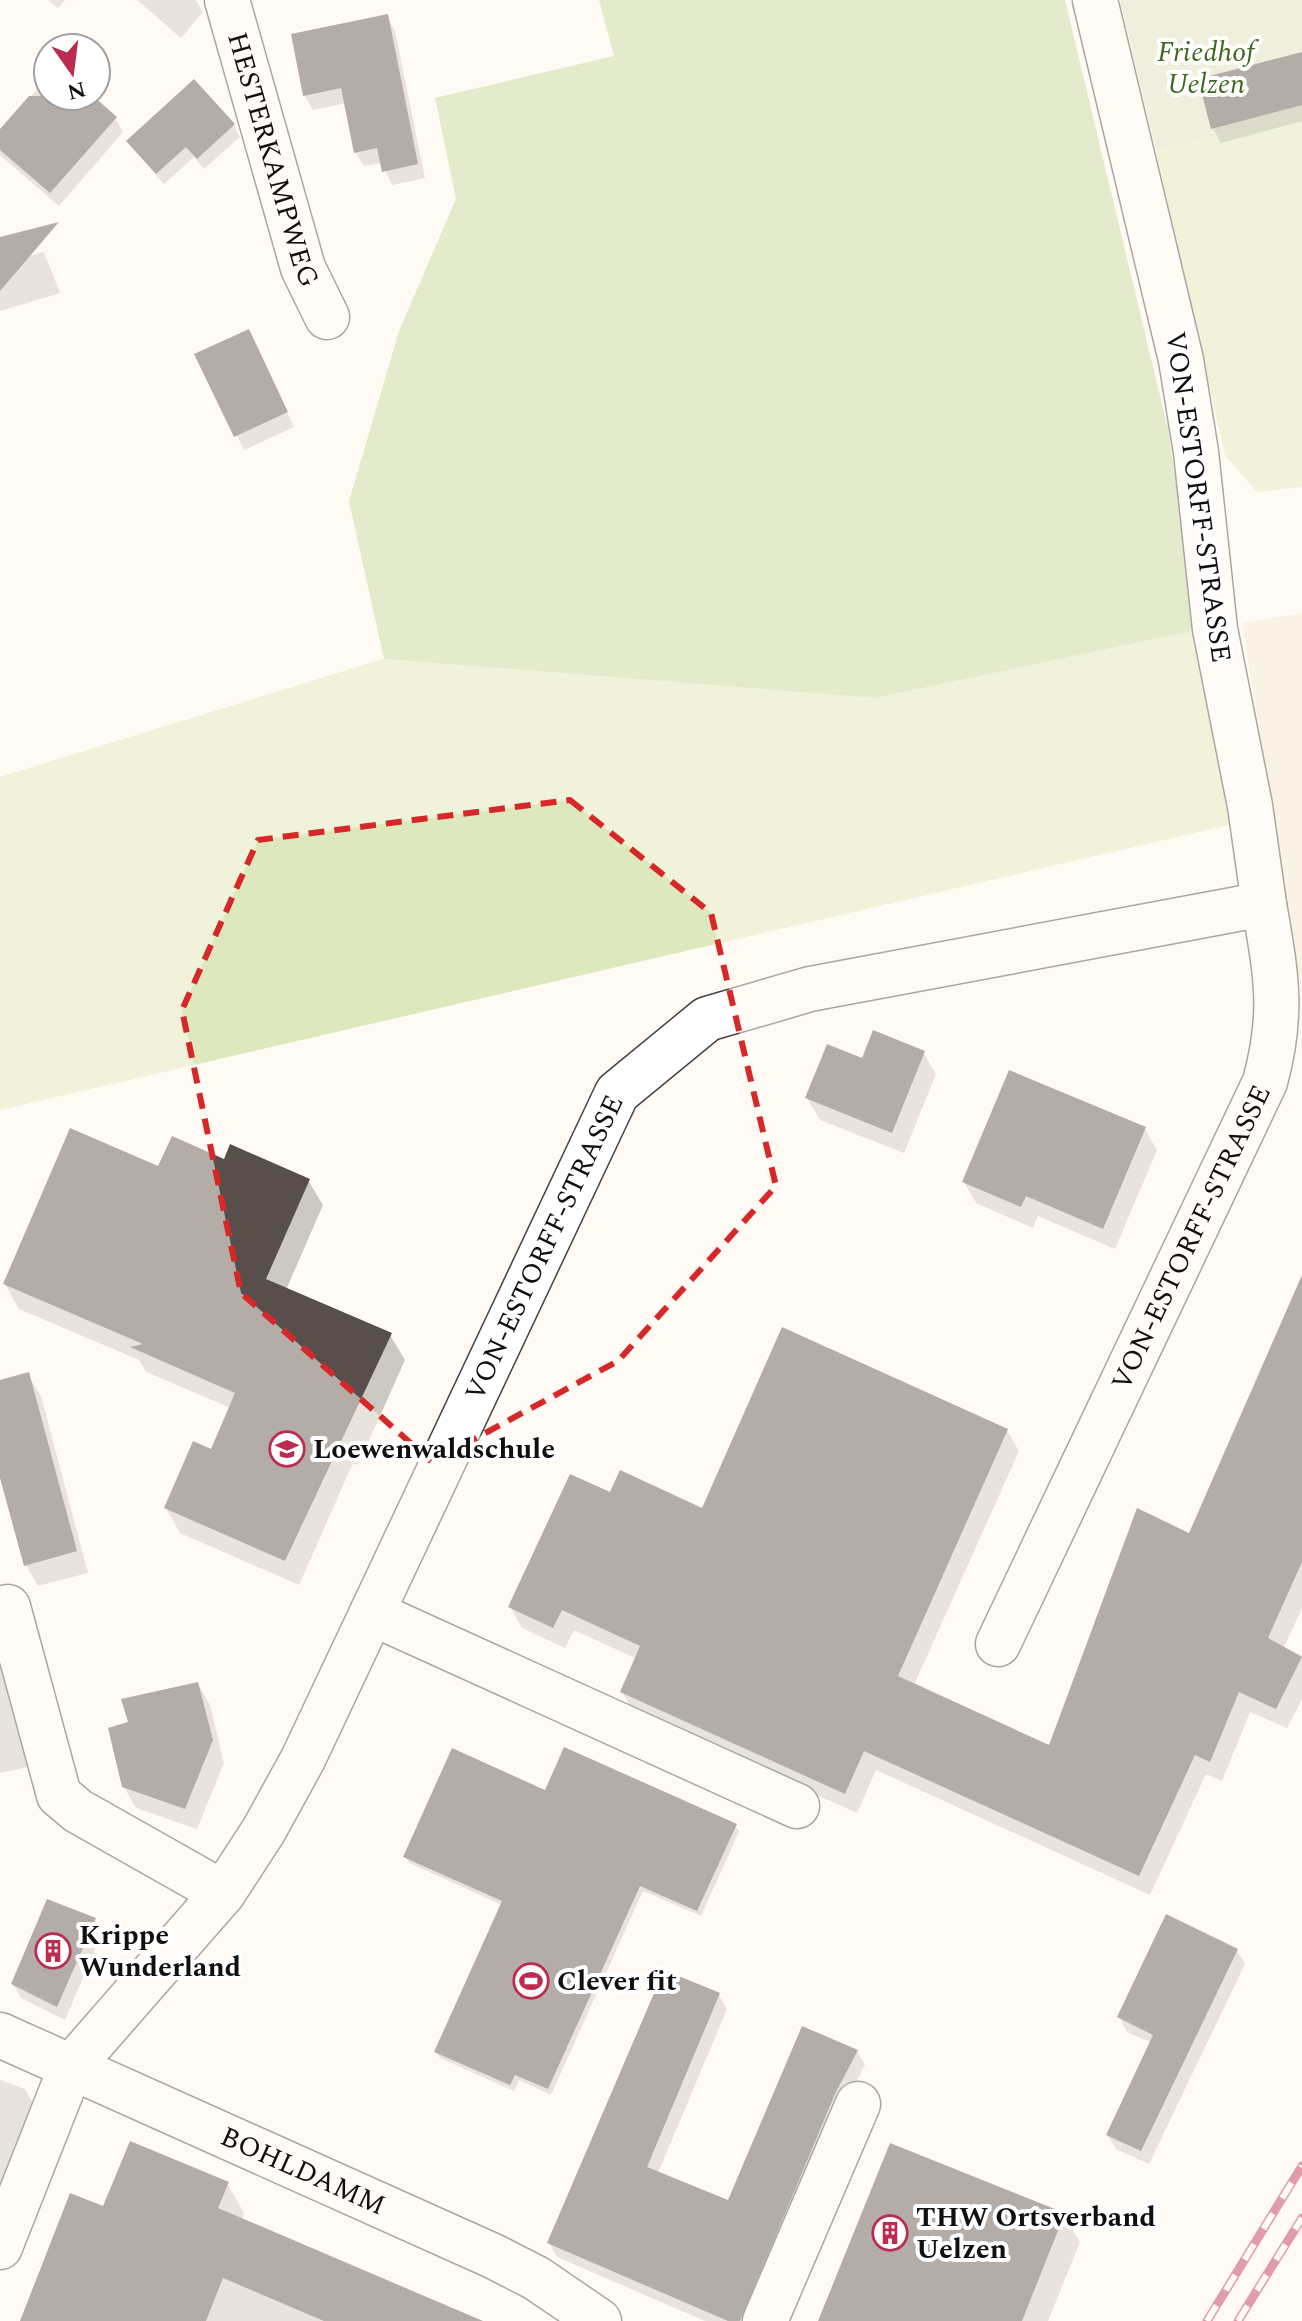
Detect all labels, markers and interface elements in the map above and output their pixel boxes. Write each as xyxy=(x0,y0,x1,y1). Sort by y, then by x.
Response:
street label: HESTERKAMPWEG xyxy=(216,27,331,295)
park label: Friedhof Uelzen xyxy=(1157,31,1259,106)
north arrow xyxy=(32,32,112,112)
text: N xyxy=(64,72,89,108)
street label: VON-ESTORFF-STRASSE xyxy=(1153,329,1243,665)
street label: VON-ESTORFF-STRASSE xyxy=(1100,1077,1282,1398)
street label: VON-ESTORFF-STRASSE xyxy=(453,1087,635,1408)
place label: Loewenwaldschule xyxy=(313,1428,555,1471)
school or university icon: Loewenwaldschule xyxy=(268,1430,306,1468)
place label: Krippe Wunderland xyxy=(79,1914,241,1989)
building icon: Krippe Wunderland xyxy=(34,1932,72,1970)
place label: Clever fit xyxy=(557,1960,677,2003)
sports icon: Clever fit xyxy=(512,1962,550,2000)
street label: BOHLDAMM xyxy=(214,2115,392,2227)
place label: THW Ortsverband Uelzen xyxy=(916,2196,1156,2271)
building icon: THW Ortsverband Uelzen xyxy=(871,2214,909,2252)

